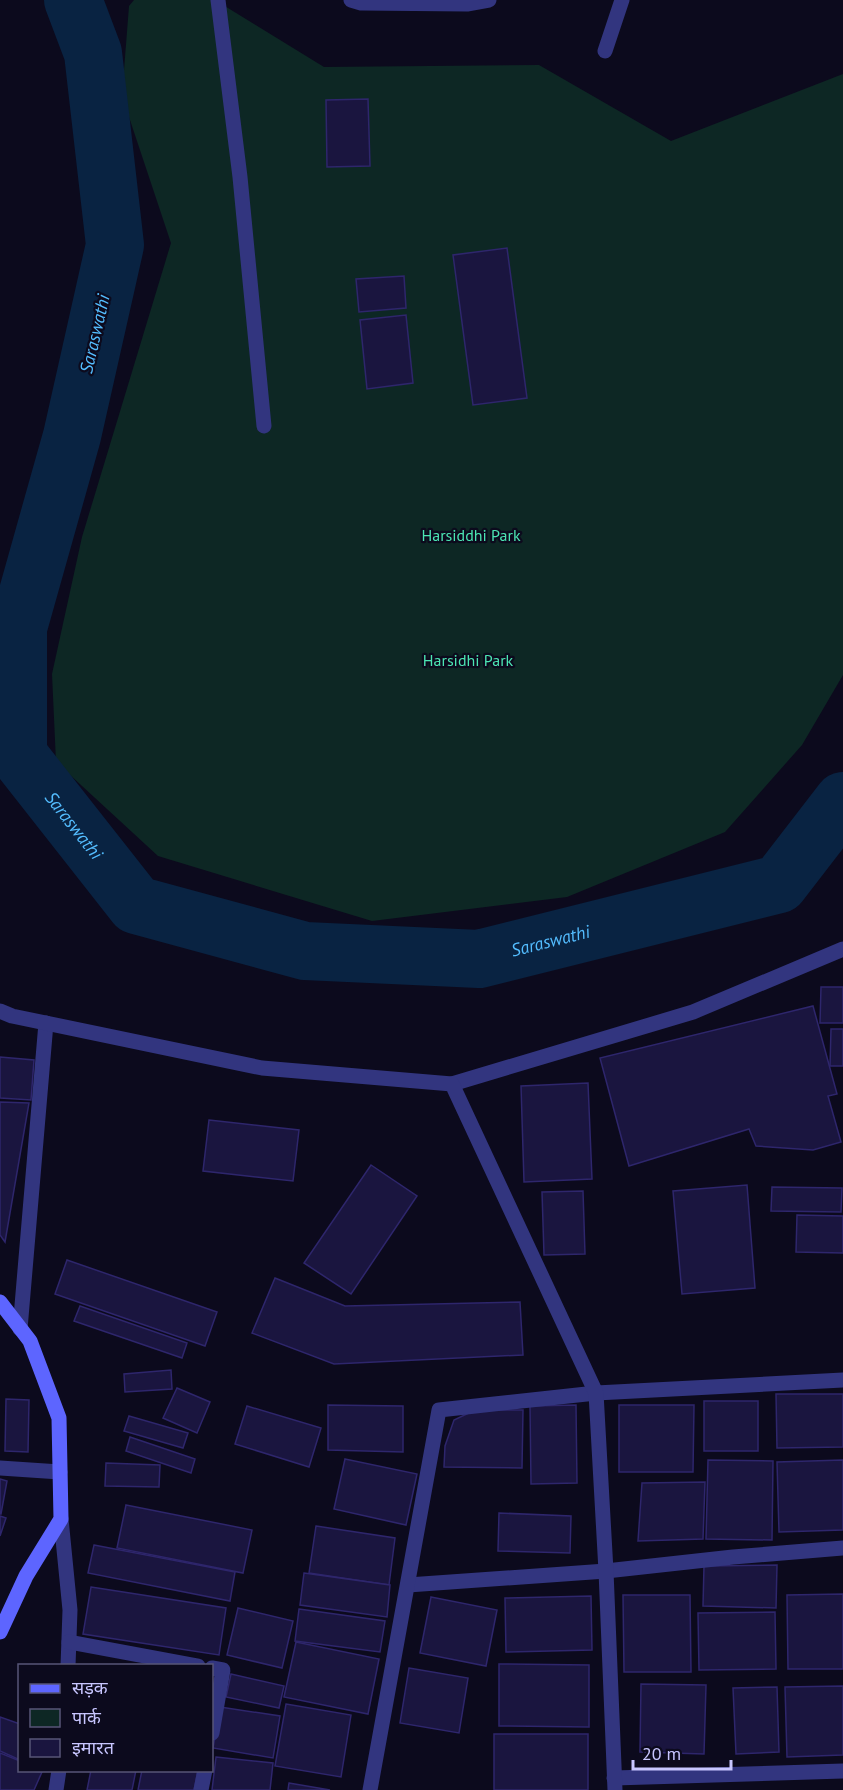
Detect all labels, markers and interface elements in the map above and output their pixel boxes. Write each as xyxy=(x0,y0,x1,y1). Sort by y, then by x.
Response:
water label: Saraswathi xyxy=(74,291,115,376)
park label: Harsiddhi Park xyxy=(421,525,521,545)
park label: Harsidhi Park xyxy=(423,650,514,670)
water label: Saraswathi xyxy=(40,787,109,865)
water label: Saraswathi xyxy=(508,919,594,962)
legend xyxy=(18,1664,213,1772)
text: सड़क xyxy=(72,1676,109,1699)
text: पार्क xyxy=(72,1706,102,1729)
scale bar xyxy=(633,1733,730,1771)
text: इमारत xyxy=(72,1736,115,1759)
text: 20 m xyxy=(642,1742,681,1765)

